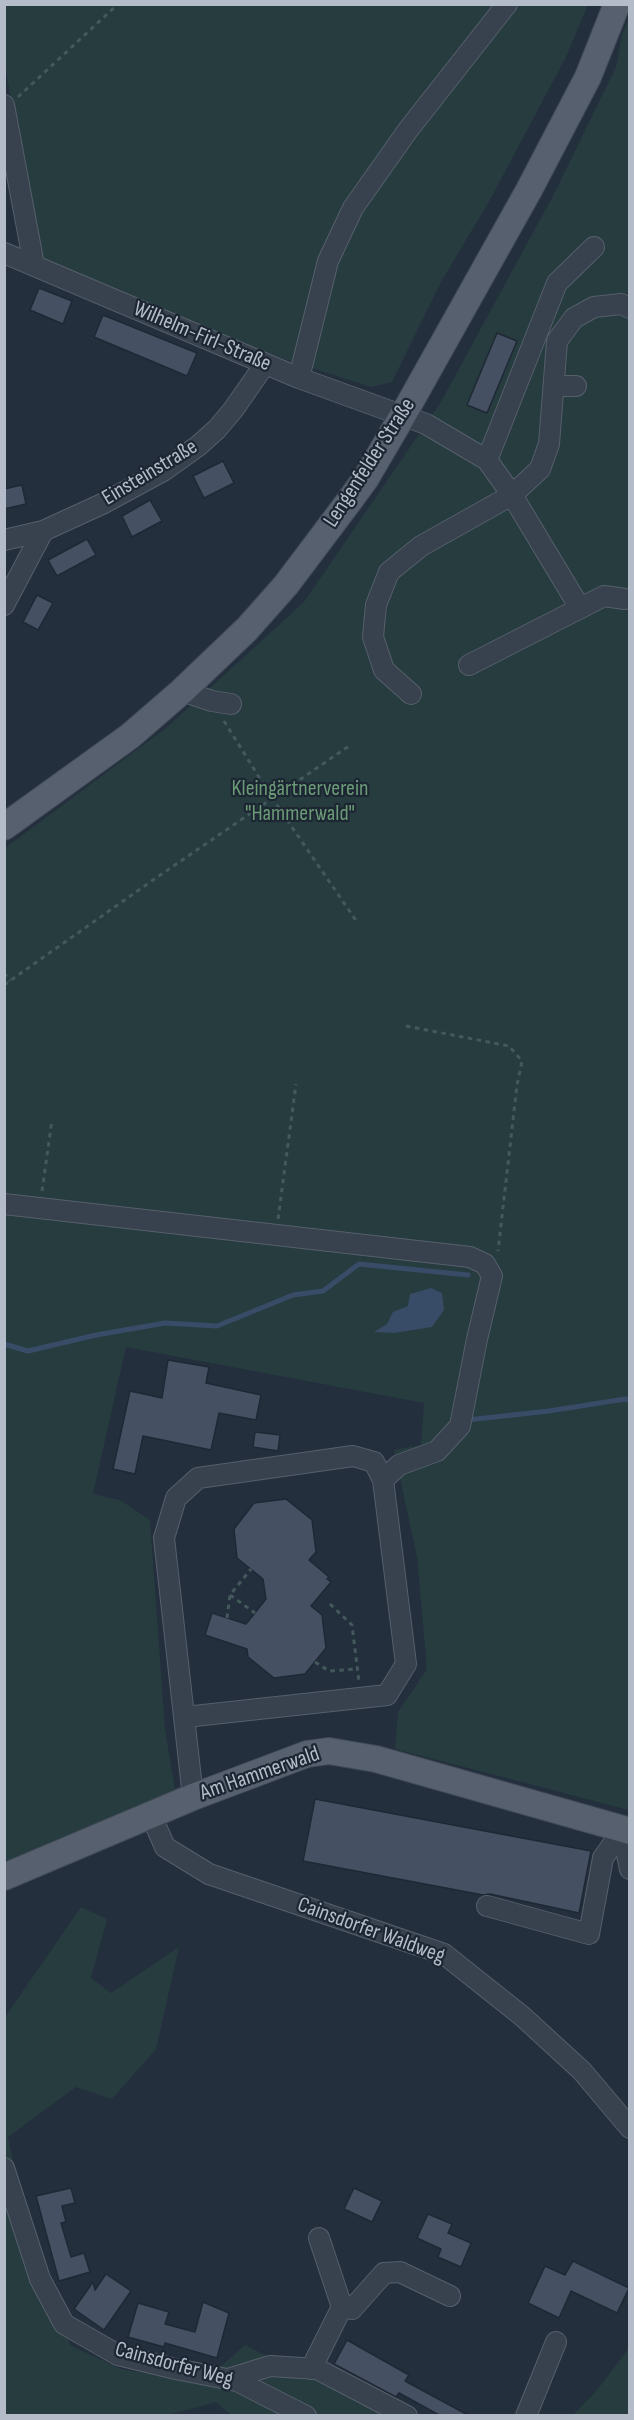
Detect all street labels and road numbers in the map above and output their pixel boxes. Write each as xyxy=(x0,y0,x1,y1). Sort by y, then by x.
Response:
street label: Wilhelm-Firl-Straße xyxy=(129,296,275,378)
street label: Lengenfelder Straße xyxy=(319,394,421,532)
street label: Einsteinstraße xyxy=(98,434,202,512)
street label: Am Hammerwald xyxy=(197,1741,323,1807)
street label: Cainsdorfer Waldweg xyxy=(294,1892,448,1970)
street label: Cainsdorfer Weg xyxy=(112,2337,236,2393)

